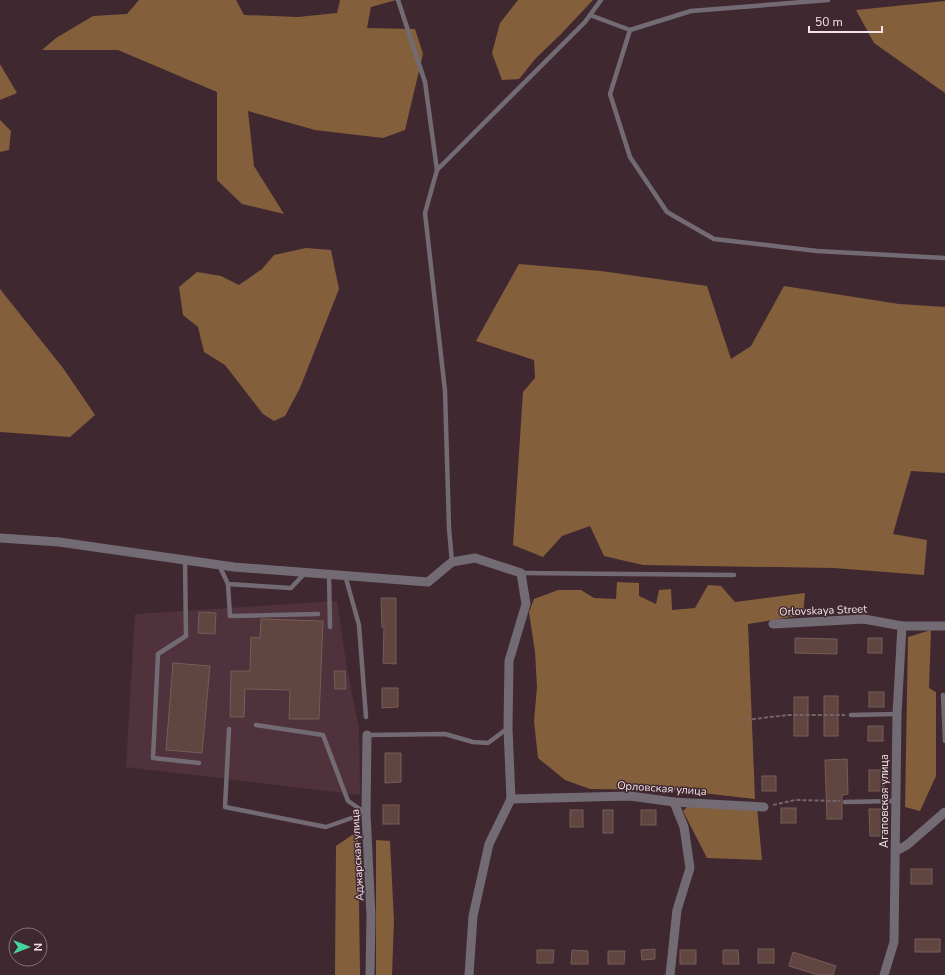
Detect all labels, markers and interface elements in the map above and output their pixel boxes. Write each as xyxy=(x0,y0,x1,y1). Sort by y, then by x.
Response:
scale bar xyxy=(809,8,882,34)
text: 50 m xyxy=(815,14,843,30)
street label: Orlovskaya Street xyxy=(779,601,867,620)
street label: Агаповская улица xyxy=(877,754,892,848)
street label: Орловская улица xyxy=(617,778,707,799)
street label: Аджарская улица xyxy=(348,809,367,901)
north arrow xyxy=(8,927,48,967)
text: N xyxy=(30,943,45,951)

